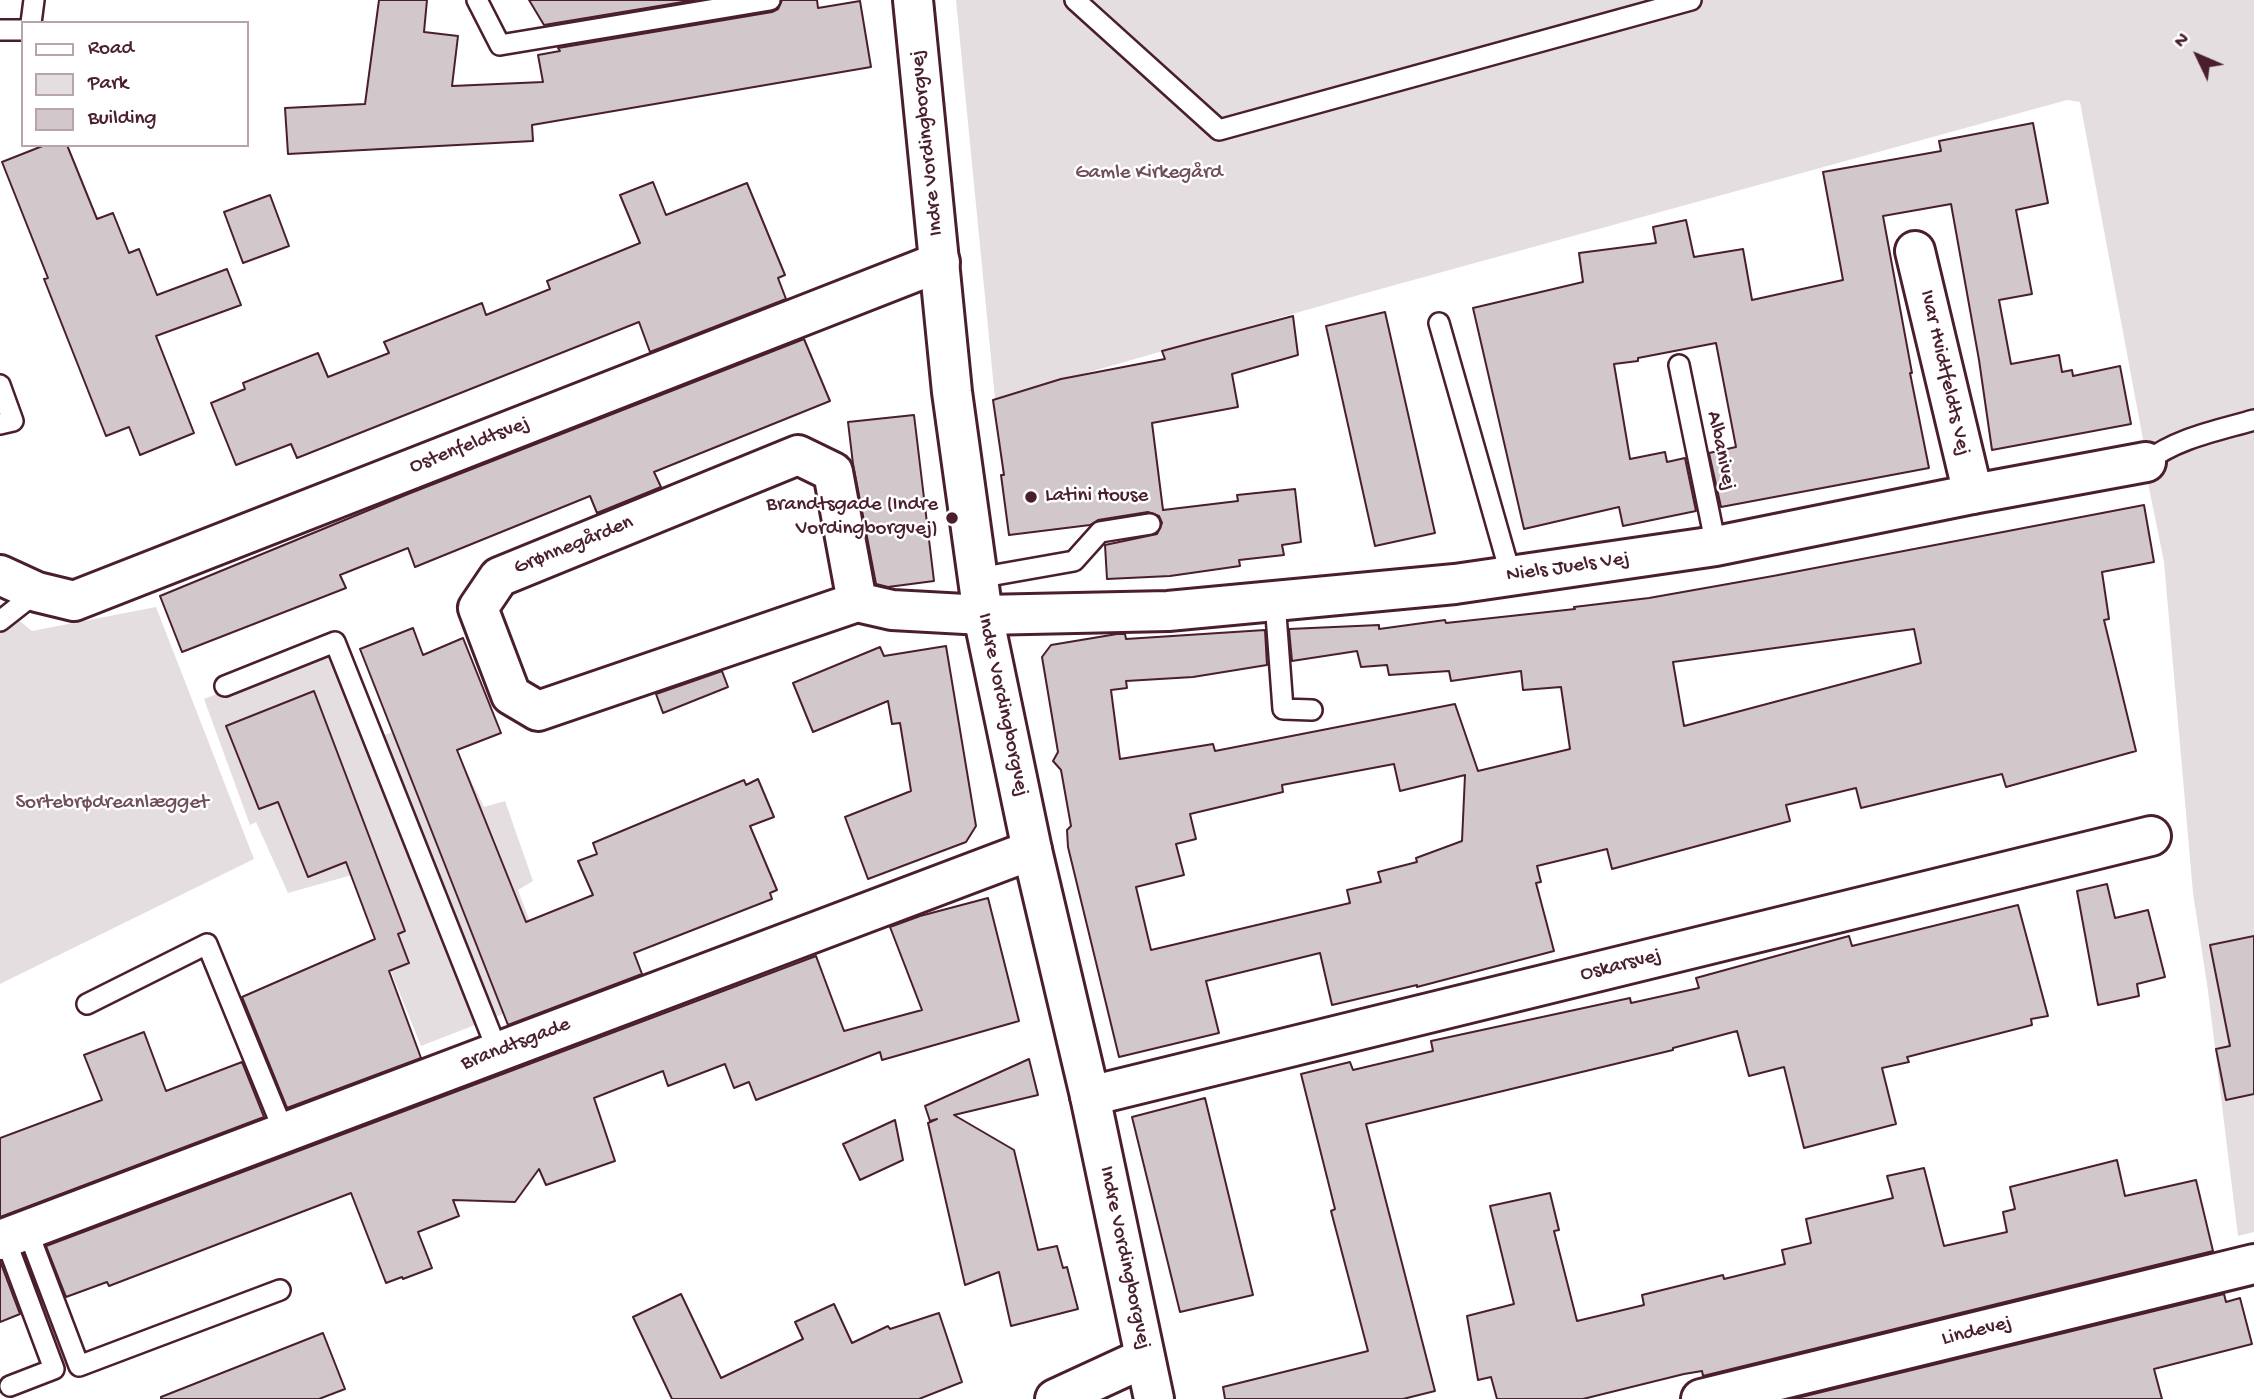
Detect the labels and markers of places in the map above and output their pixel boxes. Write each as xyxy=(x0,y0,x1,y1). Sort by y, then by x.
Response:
place label: Latini House xyxy=(1045,484,1148,510)
marker: Latini House xyxy=(1023,489,1039,505)
place label: Brandtsgade (Indre Vordingborgvej) xyxy=(766,493,938,543)
marker: Brandtsgade (Indre Vordingborgvej) xyxy=(944,510,960,526)

